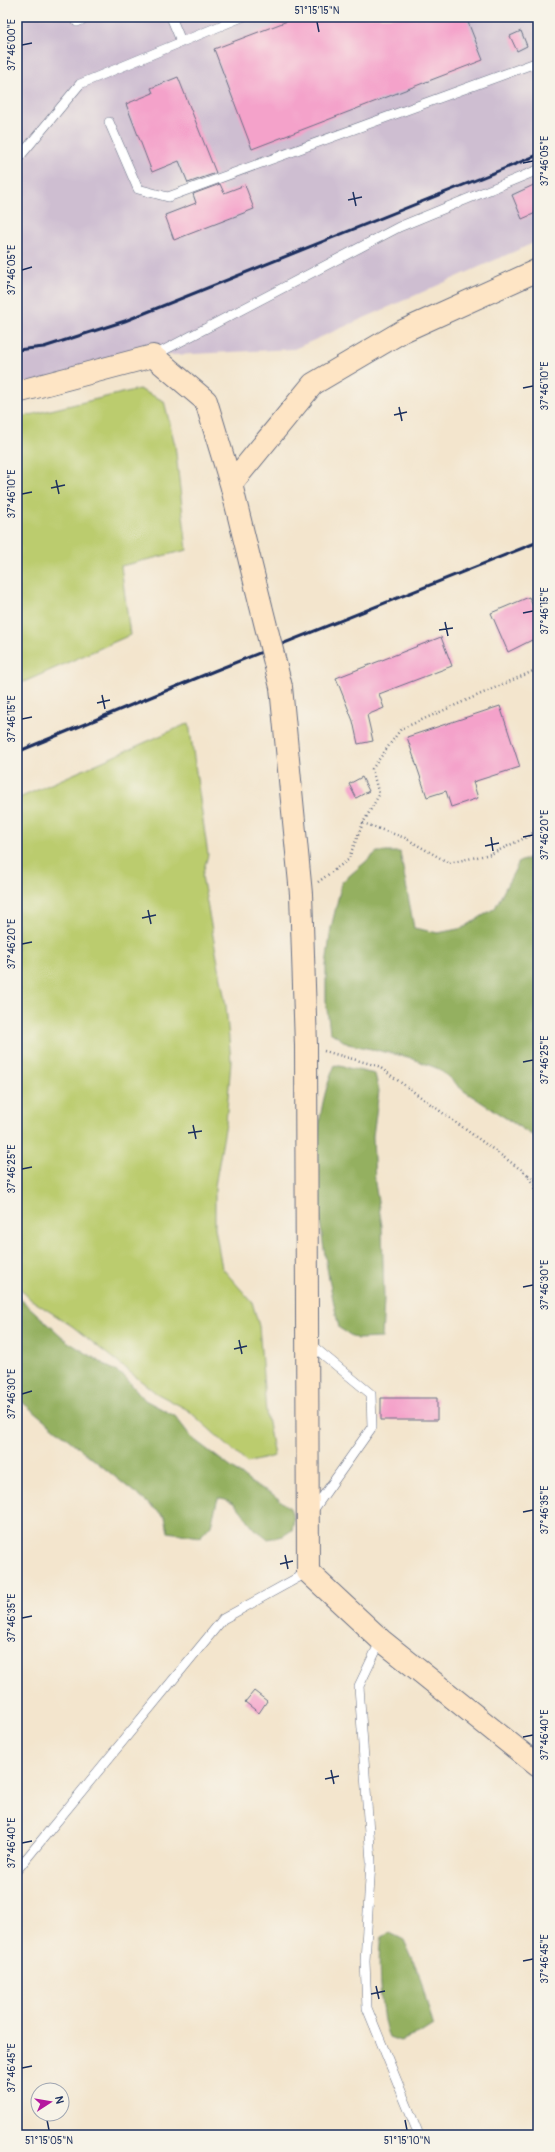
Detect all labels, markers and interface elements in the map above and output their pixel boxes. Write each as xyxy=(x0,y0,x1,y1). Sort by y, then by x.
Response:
text: 51°15'15"N xyxy=(294,5,340,17)
text: 37°46'00"E xyxy=(6,19,18,71)
text: 37°46'05"E xyxy=(539,136,551,186)
text: 37°46'05"E xyxy=(6,245,18,295)
text: 37°46'10"E xyxy=(539,362,551,410)
text: 37°46'10"E xyxy=(6,470,18,518)
text: 37°46'15"E xyxy=(539,587,551,635)
text: 37°46'15"E xyxy=(6,695,18,743)
text: 37°46'20"E xyxy=(539,810,551,860)
text: 37°46'20"E xyxy=(6,919,18,969)
text: 37°46'25"E xyxy=(539,1035,551,1085)
text: 37°46'25"E xyxy=(6,1144,18,1194)
text: 37°46'30"E xyxy=(539,1260,551,1310)
text: 37°46'30"E xyxy=(6,1369,18,1419)
text: 37°46'35"E xyxy=(539,1485,551,1535)
text: 37°46'35"E xyxy=(6,1593,18,1643)
text: 37°46'40"E xyxy=(539,1710,551,1760)
text: 37°46'40"E xyxy=(6,1818,18,1868)
text: 37°46'45"E xyxy=(539,1934,551,1984)
text: 37°46'45"E xyxy=(6,2043,18,2093)
north arrow xyxy=(30,2082,70,2122)
text: N xyxy=(52,2095,67,2106)
text: 51°15'05"N xyxy=(25,2135,73,2147)
text: 51°15'10"N xyxy=(384,2135,431,2147)

